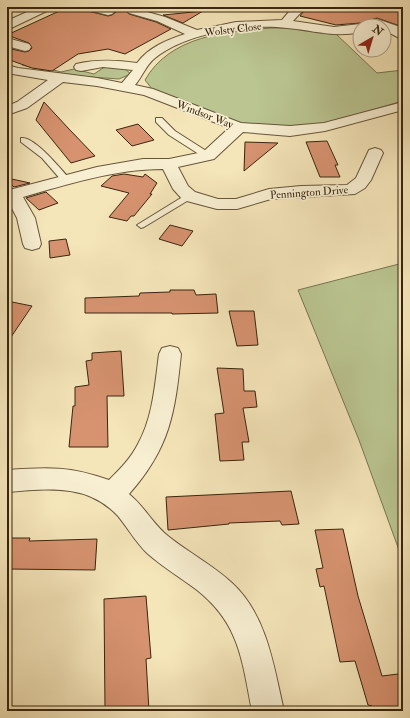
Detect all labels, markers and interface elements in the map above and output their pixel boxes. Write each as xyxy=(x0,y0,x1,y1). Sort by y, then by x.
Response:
north arrow xyxy=(352,18,392,58)
street label: Wolsty Close xyxy=(203,20,263,41)
text: N xyxy=(369,22,387,39)
street label: Windsor Way xyxy=(173,97,235,132)
street label: Pennington Drive xyxy=(270,183,349,202)

